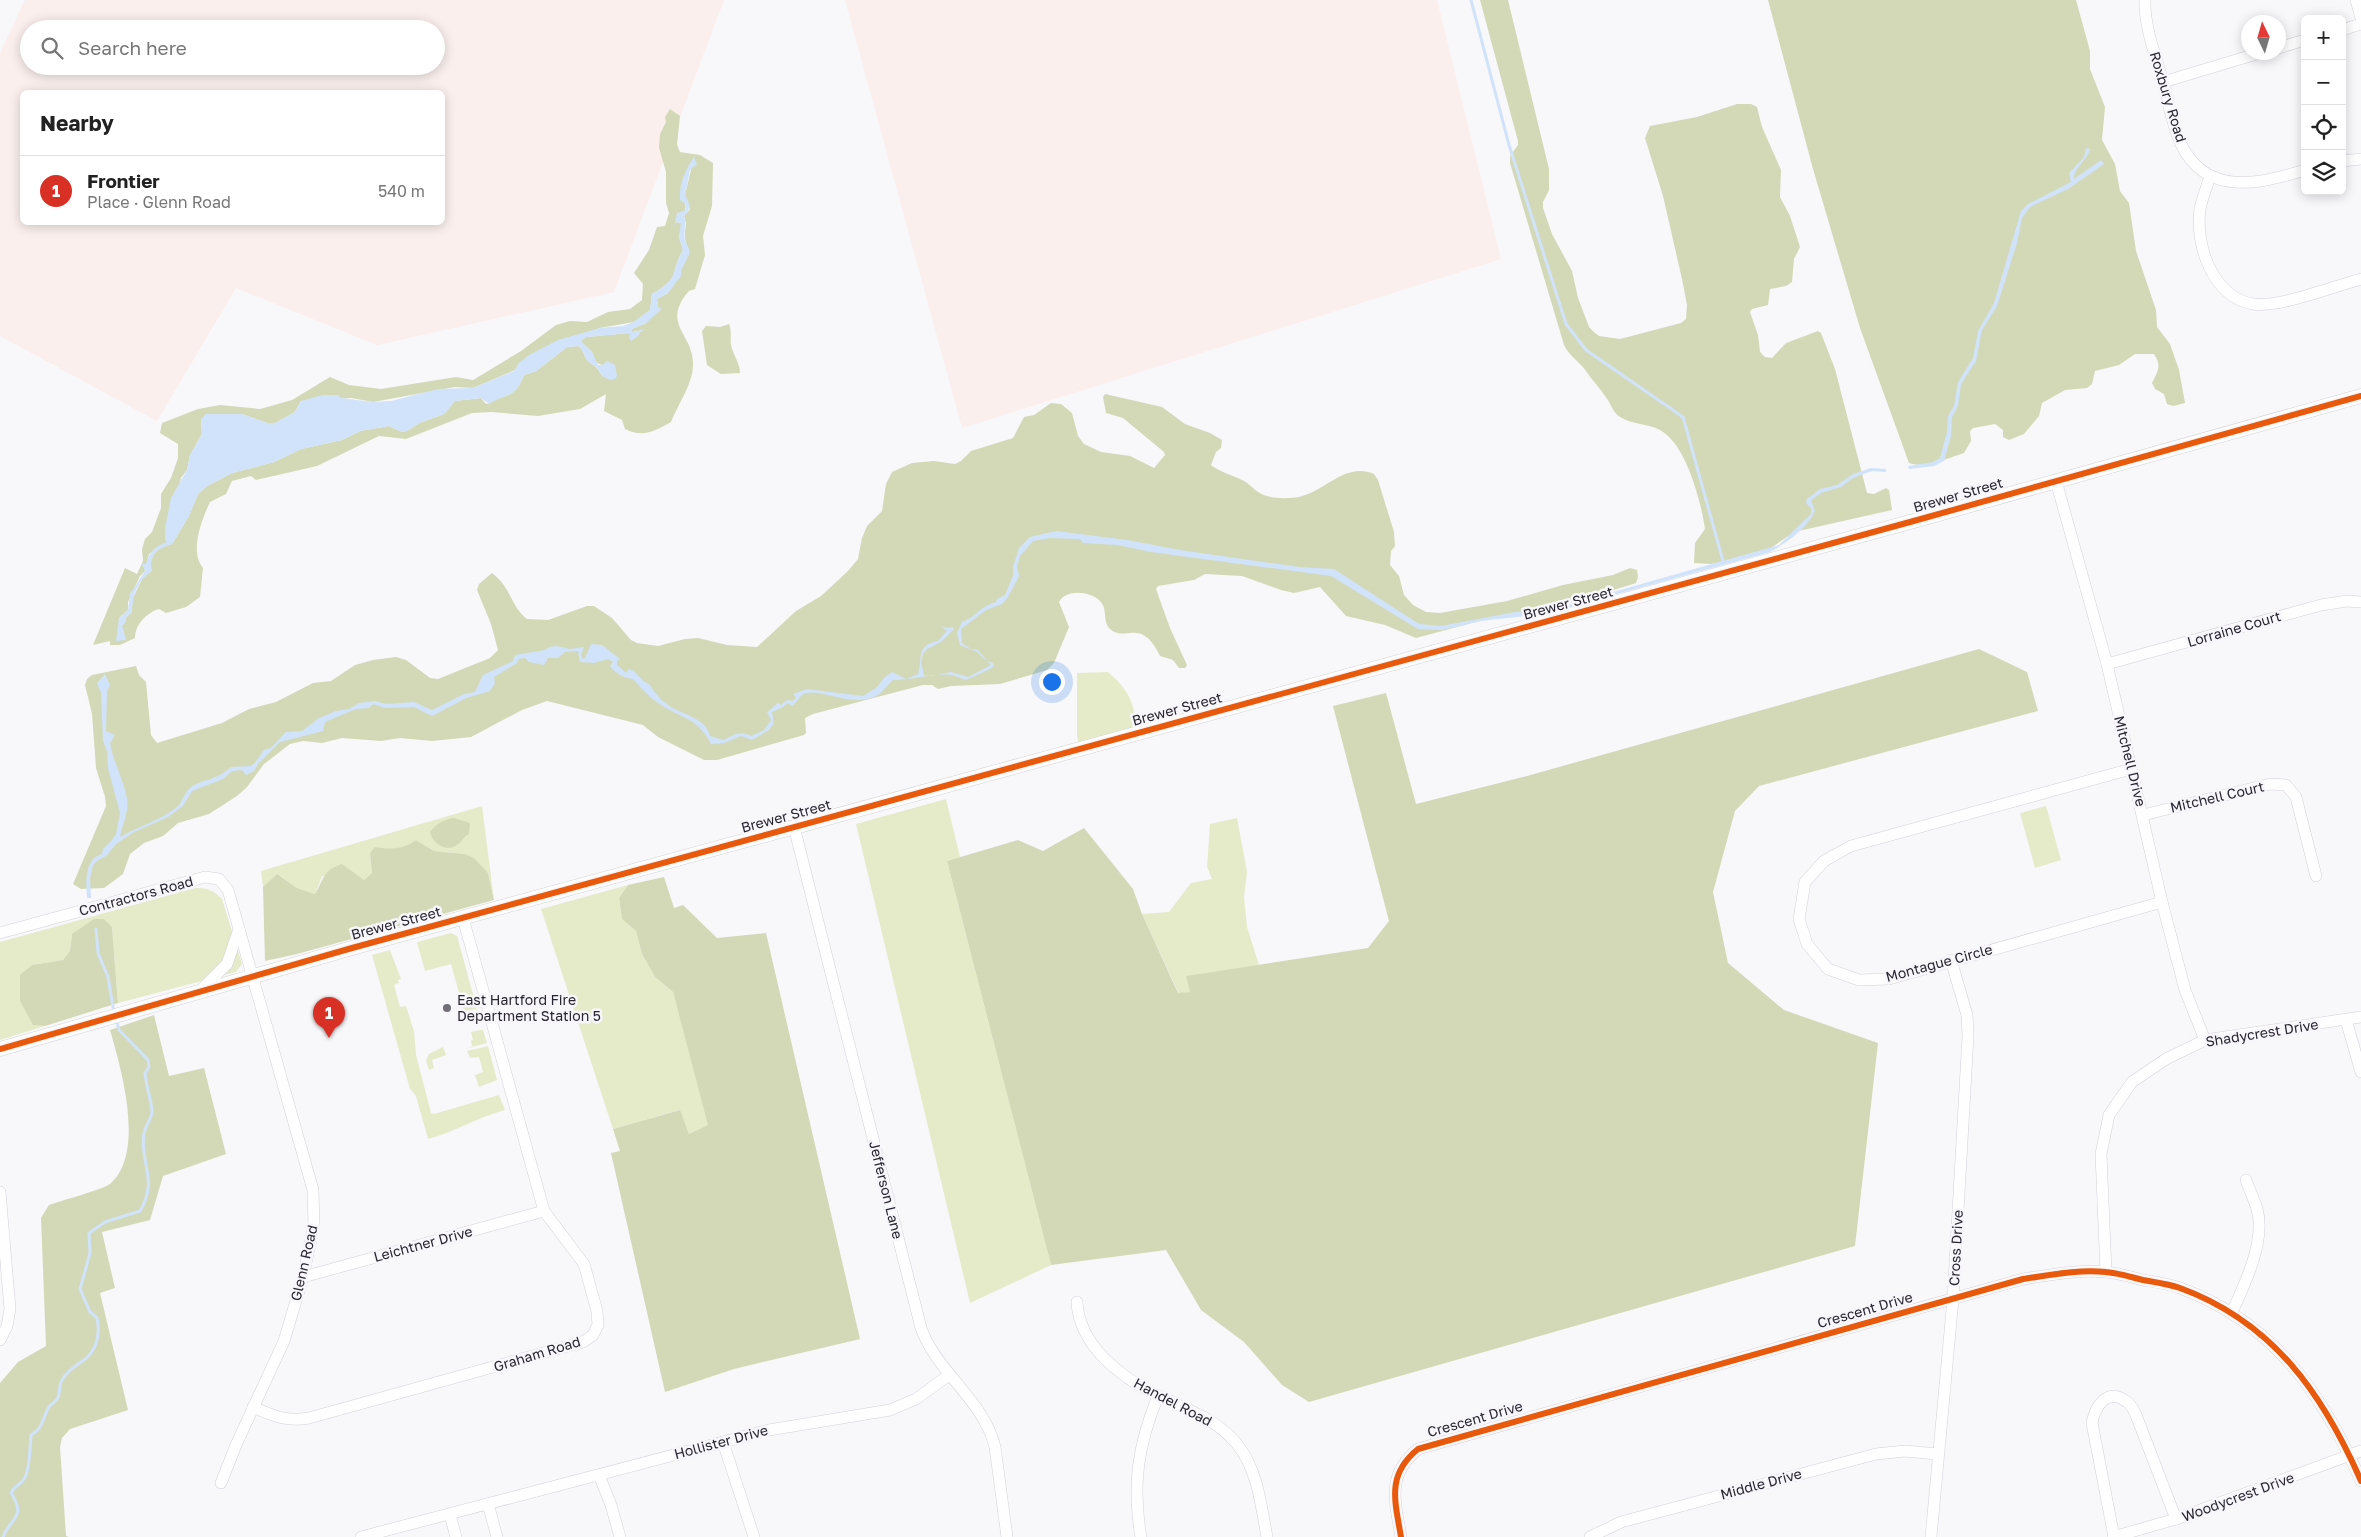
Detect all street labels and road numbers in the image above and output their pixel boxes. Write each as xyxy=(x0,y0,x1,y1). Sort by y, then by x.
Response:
street label: Roxbury Road xyxy=(2147,50,2190,144)
street label: Brewer Street xyxy=(1911,474,2005,515)
street label: Brewer Street xyxy=(1521,582,1615,623)
street label: Lorraine Court xyxy=(2185,607,2283,650)
street label: Brewer Street xyxy=(1130,688,1224,729)
street label: Mitchell Drive xyxy=(2111,714,2150,808)
street label: Mitchell Court xyxy=(2168,777,2266,816)
street label: Brewer Street xyxy=(739,795,833,836)
street label: Contractors Road xyxy=(77,872,195,919)
street label: Brewer Street xyxy=(349,902,443,943)
street label: Montague Circle xyxy=(1884,940,1994,985)
street label: Shadycrest Drive xyxy=(2204,1015,2320,1050)
street label: Jefferson Lane xyxy=(866,1139,907,1241)
street label: Cross Drive xyxy=(1945,1209,1966,1287)
street label: Leichtner Drive xyxy=(372,1222,474,1265)
street label: Glenn Road xyxy=(287,1223,320,1302)
street label: Crescent Drive xyxy=(1815,1288,1915,1331)
street label: Graham Road xyxy=(491,1332,582,1375)
street label: Handel Road xyxy=(1131,1374,1215,1429)
street label: Crescent Drive xyxy=(1425,1397,1525,1440)
street label: Hollister Drive xyxy=(672,1421,770,1462)
street label: Middle Drive xyxy=(1718,1464,1803,1503)
street label: Woodycrest Drive xyxy=(2179,1468,2296,1525)

